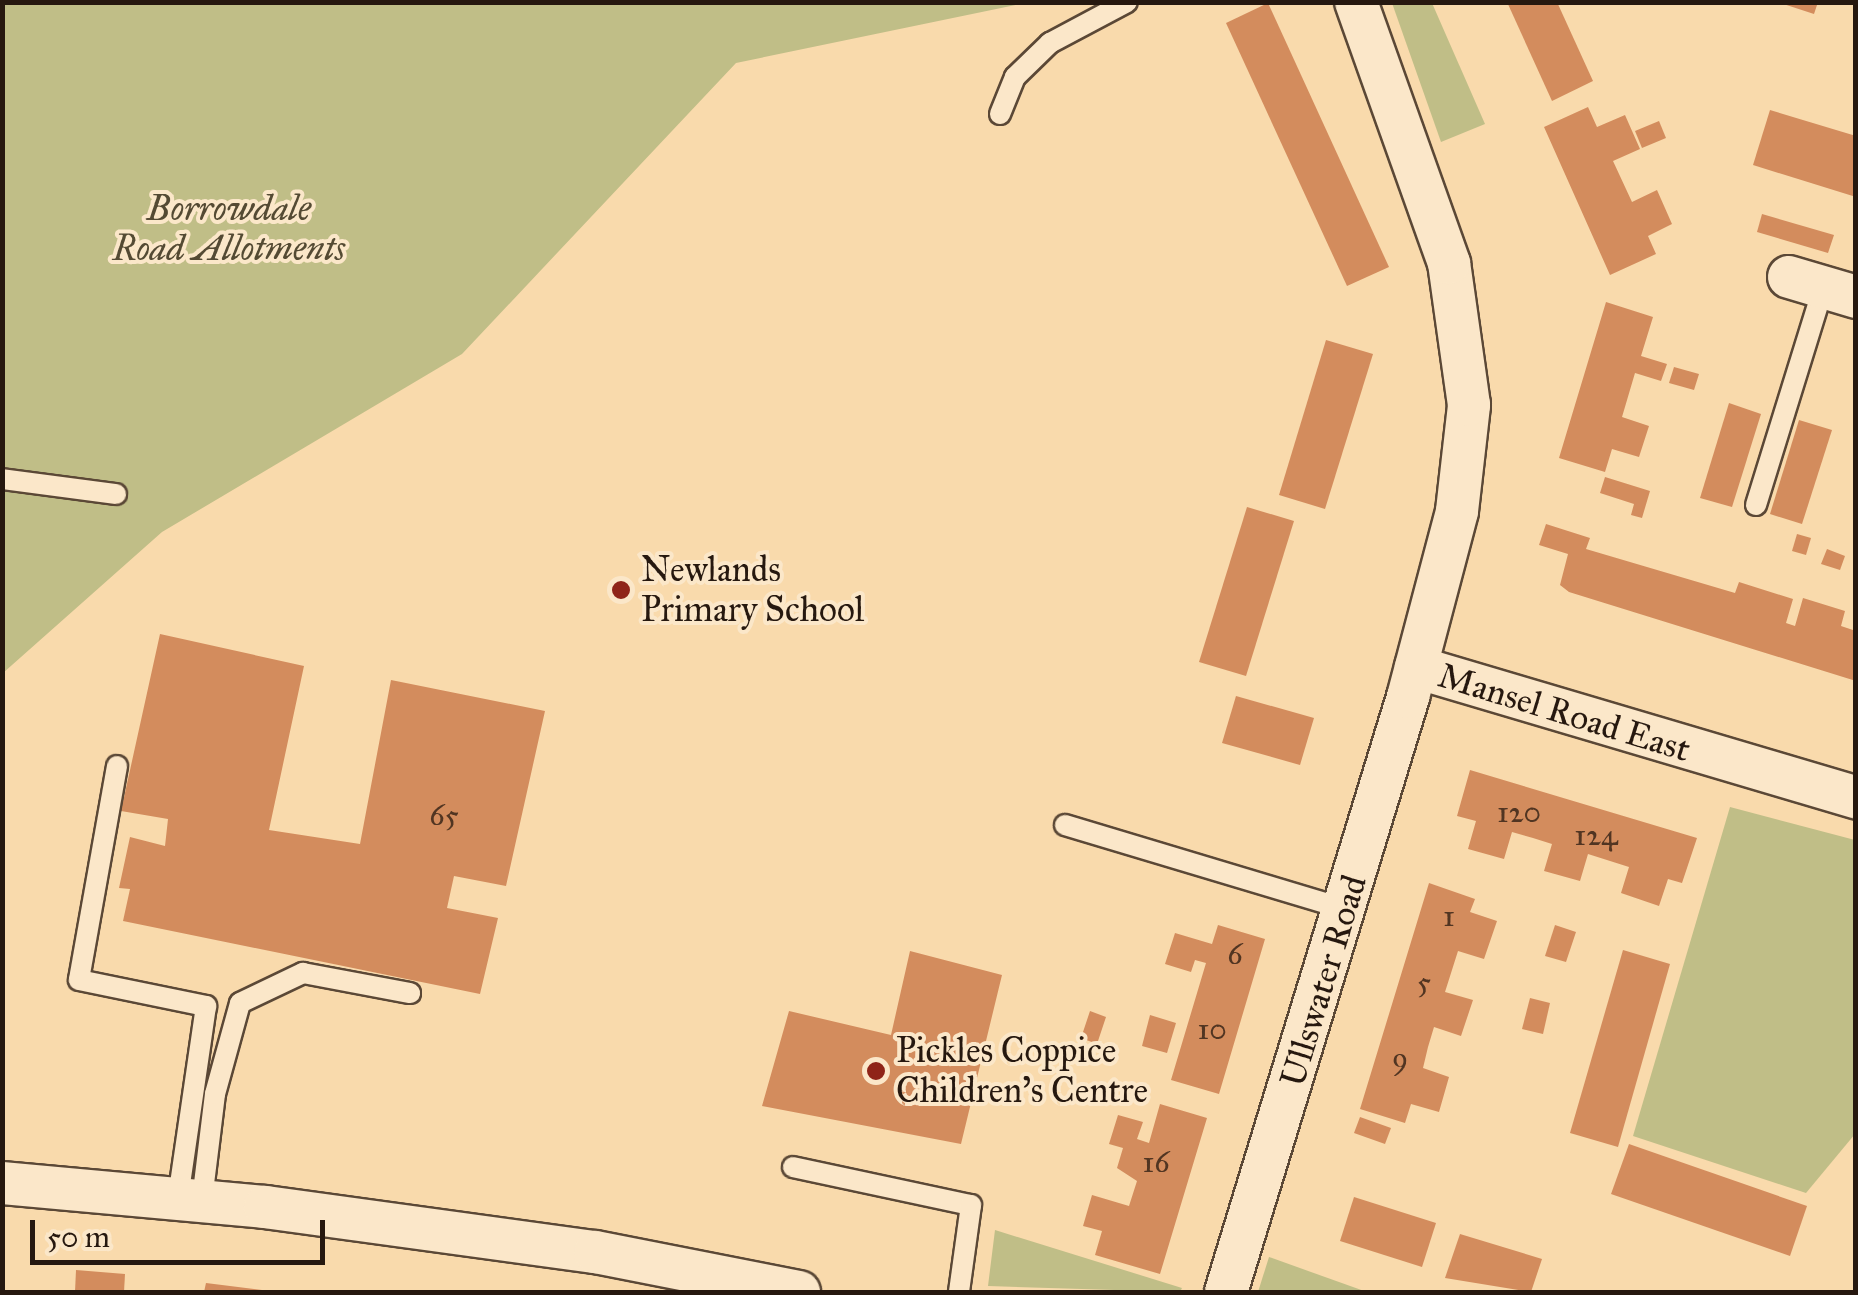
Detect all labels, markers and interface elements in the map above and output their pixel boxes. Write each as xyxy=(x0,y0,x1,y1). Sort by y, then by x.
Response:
park label: Borrowdale Road Allotments xyxy=(113,188,345,270)
place label: Newlands Primary School xyxy=(641,549,864,631)
marker: Newlands Primary School xyxy=(610,579,632,601)
street label: Mansel Road East xyxy=(1433,655,1695,771)
house number: 120 xyxy=(1497,794,1541,830)
house number: 65 xyxy=(429,797,459,833)
house number: 124 xyxy=(1574,817,1618,853)
street label: Ullswater Road xyxy=(1272,870,1376,1092)
house number: 1 xyxy=(1443,898,1455,934)
house number: 6 xyxy=(1227,936,1243,972)
house number: 5 xyxy=(1417,964,1431,1000)
house number: 10 xyxy=(1197,1011,1227,1047)
place label: Pickles Coppice Children's Centre xyxy=(896,1030,1148,1112)
house number: 9 xyxy=(1392,1040,1408,1076)
marker: Pickles Coppice Children's Centre xyxy=(865,1060,887,1082)
house number: 16 xyxy=(1142,1144,1170,1180)
scale bar xyxy=(35,1200,330,1262)
text: 50 m xyxy=(47,1219,110,1255)

